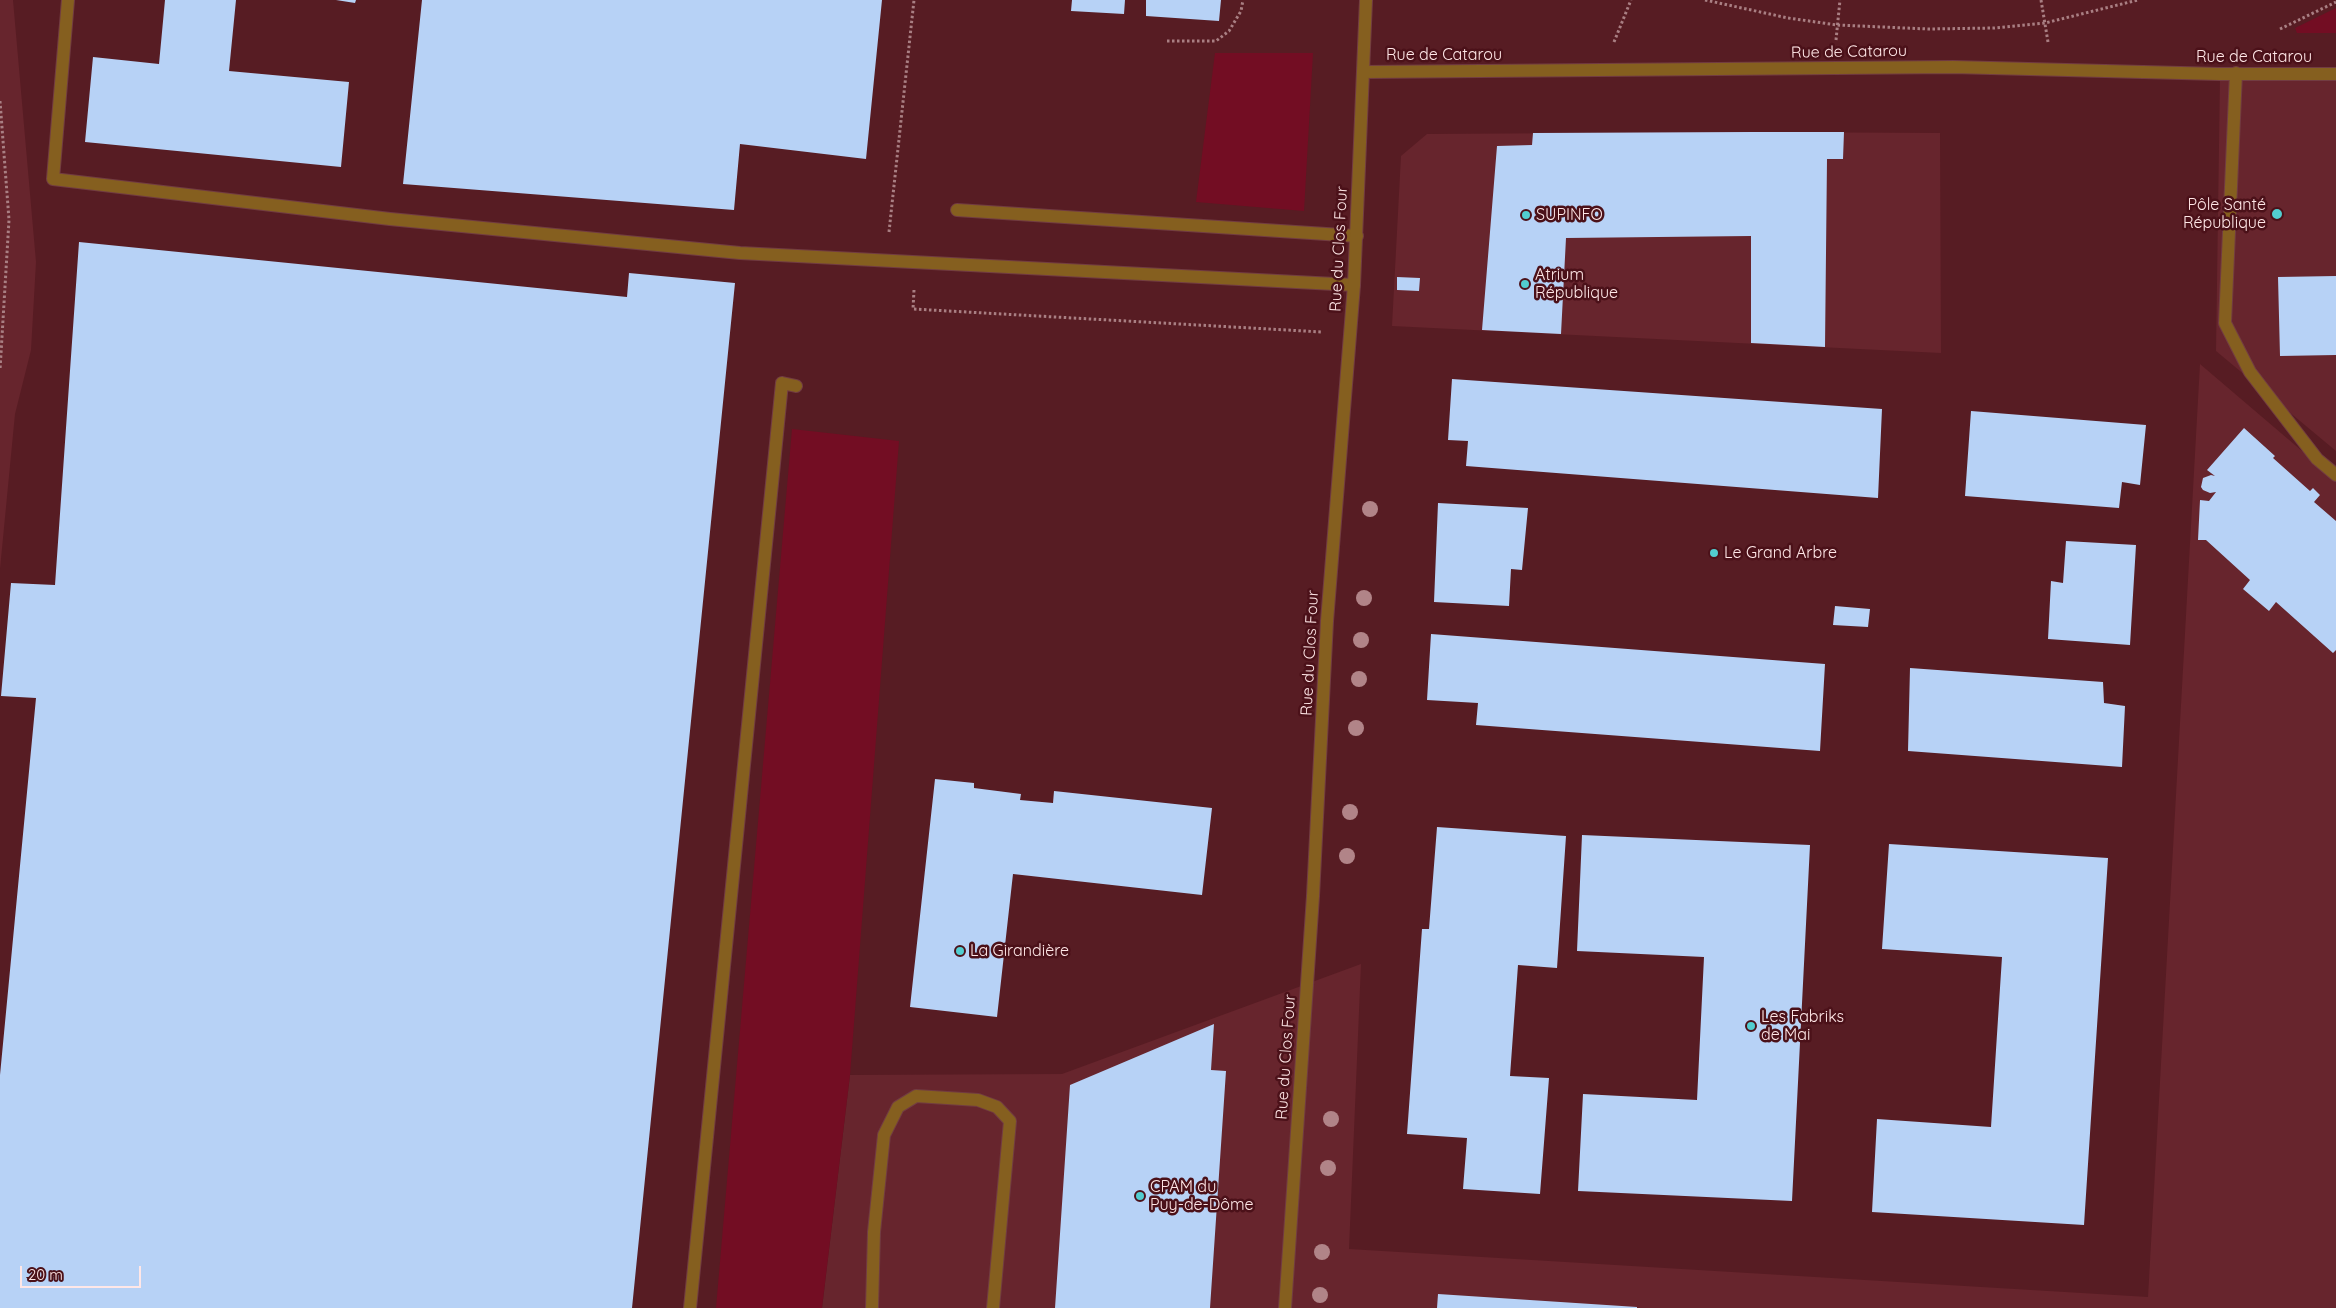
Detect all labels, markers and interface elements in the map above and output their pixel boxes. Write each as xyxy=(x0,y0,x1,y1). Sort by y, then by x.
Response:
street label: Rue de Catarou xyxy=(1791,41,1907,63)
street label: Rue de Catarou xyxy=(1386,45,1502,65)
street label: Rue de Catarou xyxy=(2196,47,2312,67)
street label: Rue du Clos Four xyxy=(1326,186,1352,312)
place label: Pôle Santé République xyxy=(2183,195,2266,233)
place label: SUPINFO xyxy=(1536,205,1603,225)
marker: Pôle Santé République xyxy=(2270,207,2284,221)
marker: SUPINFO xyxy=(1520,209,1532,221)
place label: Atrium République xyxy=(1535,265,1618,303)
marker: Atrium République xyxy=(1519,278,1531,290)
place label: Le Grand Arbre xyxy=(1724,543,1837,563)
marker: Le Grand Arbre xyxy=(1708,547,1720,559)
street label: Rue du Clos Four xyxy=(1297,590,1323,716)
place label: La Girandière xyxy=(970,941,1069,961)
marker: La Girandière xyxy=(954,945,966,957)
street label: Rue du Clos Four xyxy=(1272,994,1300,1120)
place label: Les Fabriks de Mai xyxy=(1761,1007,1844,1045)
marker: Les Fabriks de Mai xyxy=(1745,1020,1757,1032)
place label: CPAM du Puy-de-Dôme xyxy=(1150,1177,1254,1215)
marker: CPAM du Puy-de-Dôme xyxy=(1134,1190,1146,1202)
scale bar xyxy=(22,1256,144,1288)
text: 20 m xyxy=(28,1265,63,1284)

